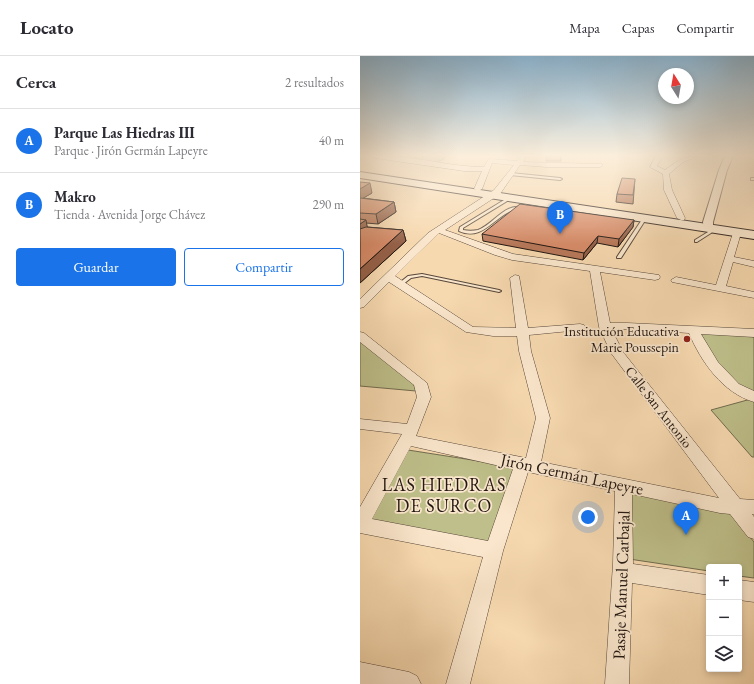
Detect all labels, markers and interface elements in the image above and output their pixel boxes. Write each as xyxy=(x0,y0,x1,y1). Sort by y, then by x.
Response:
text: Locato xyxy=(20,15,74,40)
text: Mapa xyxy=(569,19,600,37)
text: Capas xyxy=(622,19,654,37)
text: Compartir xyxy=(676,19,734,37)
north arrow xyxy=(658,68,694,104)
text: Cerca xyxy=(16,71,56,93)
text: 2 resultados xyxy=(285,74,344,91)
text: Parque Las Hiedras III xyxy=(54,123,195,142)
text: A xyxy=(24,132,34,149)
text: 40 m xyxy=(319,132,344,149)
text: Parque · Jirón Germán Lapeyre xyxy=(54,142,208,159)
text: Makro xyxy=(54,187,96,206)
text: B xyxy=(25,196,33,213)
text: 290 m xyxy=(313,196,344,213)
pin: B xyxy=(547,201,573,234)
text: Tienda · Avenida Jorge Chávez xyxy=(54,206,205,223)
button: Guardar xyxy=(16,248,176,286)
button: Compartir xyxy=(184,248,344,286)
place label: Institución Educativa Marie Poussepin xyxy=(564,322,680,356)
marker: Institución Educativa Marie Poussepin xyxy=(682,334,692,344)
street label: Calle San Antonio xyxy=(621,362,697,452)
street label: Jirón Germán Lapeyre xyxy=(497,448,646,500)
district label: LAS HIEDRAS DE SURCO xyxy=(382,473,506,517)
pin: A xyxy=(673,502,699,535)
your location xyxy=(578,507,598,527)
street label: Pasaje Manuel Carbajal xyxy=(607,510,635,660)
map controls xyxy=(706,564,742,672)
button: + xyxy=(706,564,742,600)
button: − xyxy=(706,600,742,636)
button: layers xyxy=(706,636,742,672)

